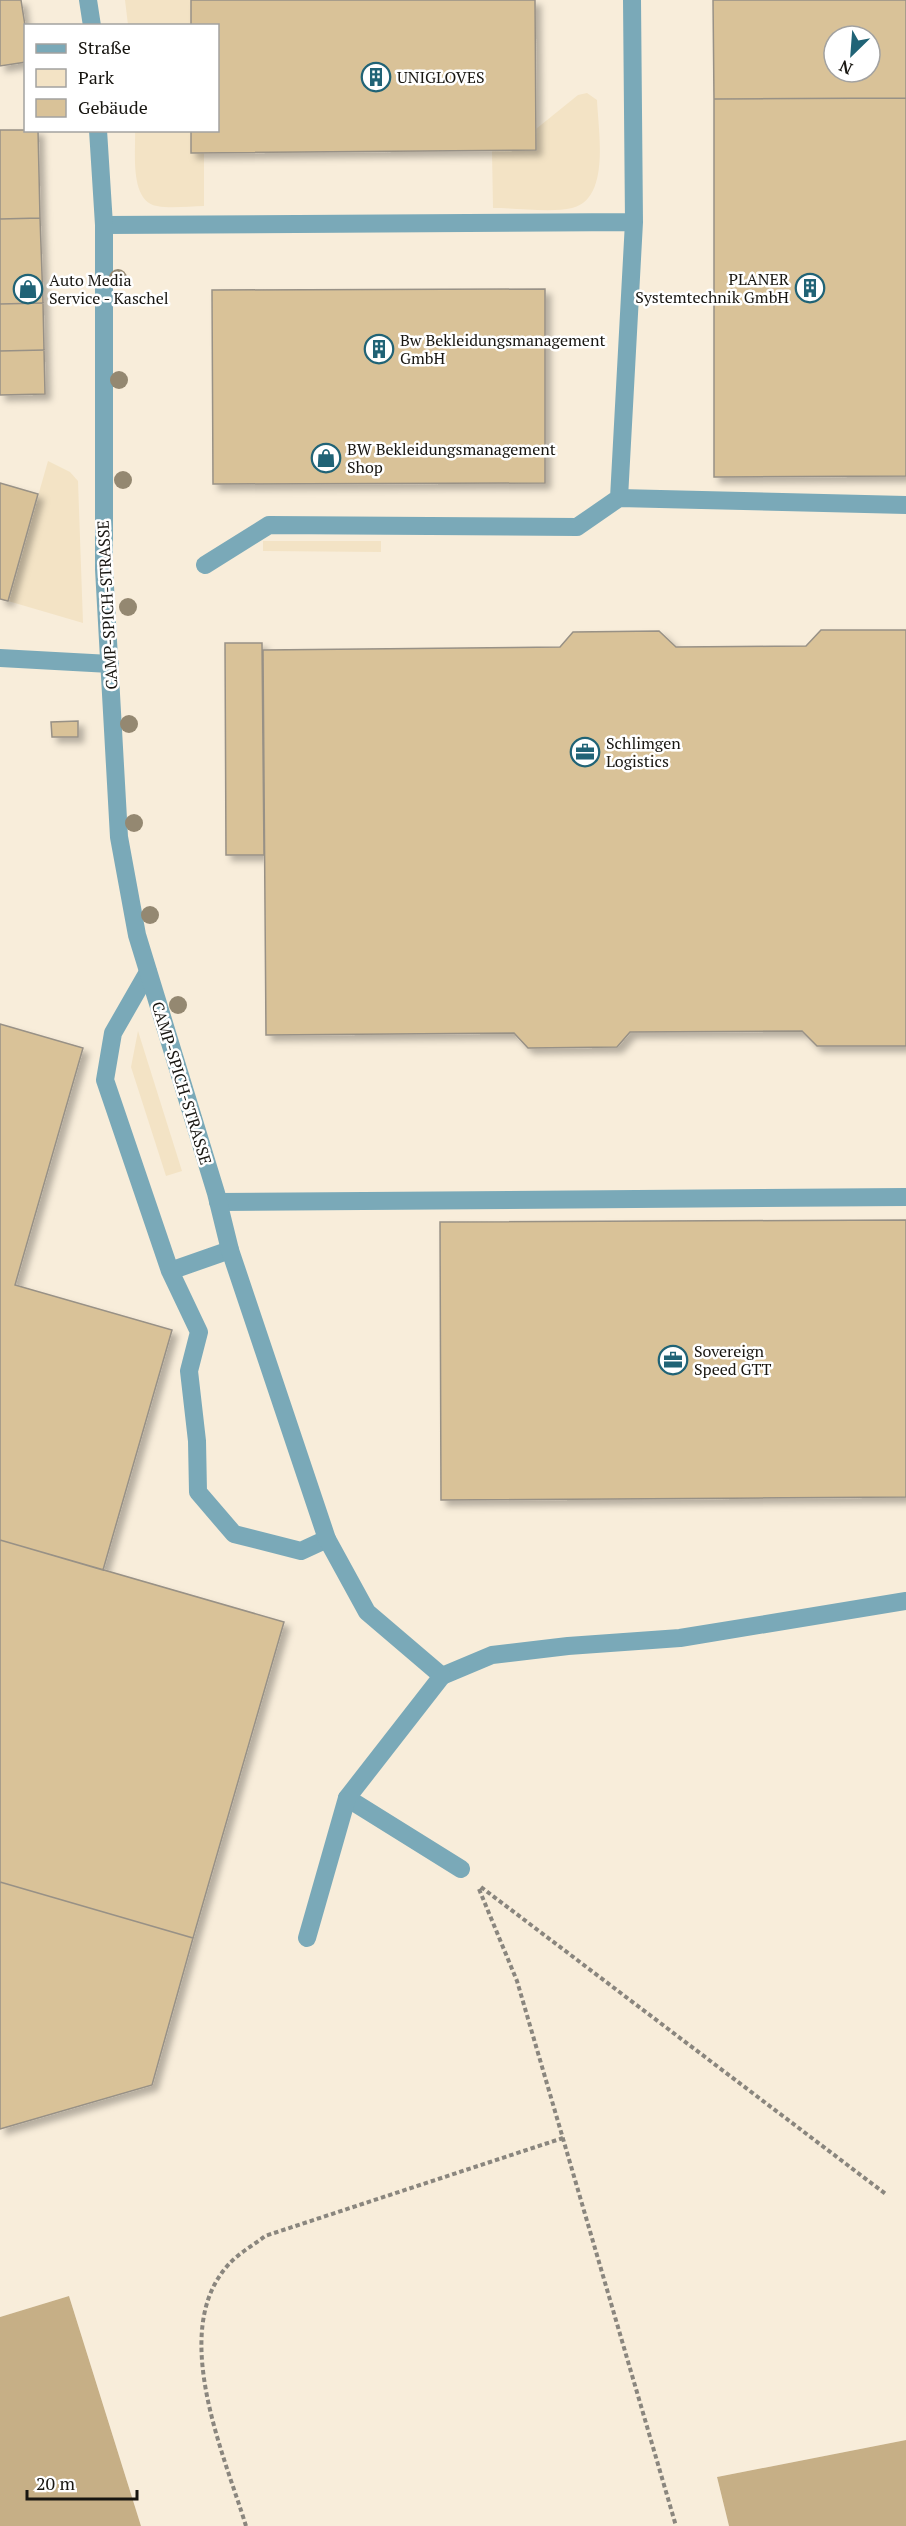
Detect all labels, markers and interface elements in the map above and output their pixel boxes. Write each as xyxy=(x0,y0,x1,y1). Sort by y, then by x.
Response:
legend xyxy=(24,24,219,132)
north arrow xyxy=(822,24,882,84)
text: Straße xyxy=(78,35,131,59)
text: N xyxy=(836,55,856,80)
building icon: UNIGLOVES xyxy=(360,61,392,93)
text: Park xyxy=(78,65,115,89)
place label: UNIGLOVES xyxy=(397,66,485,88)
text: Gebäude xyxy=(78,95,148,119)
place label: PLANER Systemtechnik GmbH xyxy=(635,268,790,308)
place label: Auto Media Service - Kaschel xyxy=(49,269,169,309)
building icon: PLANER Systemtechnik GmbH xyxy=(794,272,826,304)
shop icon: Auto Media Service - Kaschel xyxy=(12,273,44,305)
place label: Bw Bekleidungsmanagement GmbH xyxy=(400,329,605,369)
building icon: Bw Bekleidungsmanagement GmbH xyxy=(363,333,395,365)
place label: BW Bekleidungsmanagement Shop xyxy=(347,438,556,478)
shop icon: BW Bekleidungsmanagement Shop xyxy=(310,442,342,474)
street label: CAMP-SPICH-STRASSE xyxy=(92,520,122,690)
place label: Schlimgen Logistics xyxy=(606,732,681,772)
office icon: Schlimgen Logistics xyxy=(569,736,601,768)
street label: CAMP-SPICH-STRASSE xyxy=(147,999,217,1167)
place label: Sovereign Speed GTT xyxy=(694,1340,771,1380)
office icon: Sovereign Speed GTT xyxy=(657,1344,689,1376)
scale bar xyxy=(27,2463,136,2501)
text: 20 m xyxy=(36,2471,76,2495)

